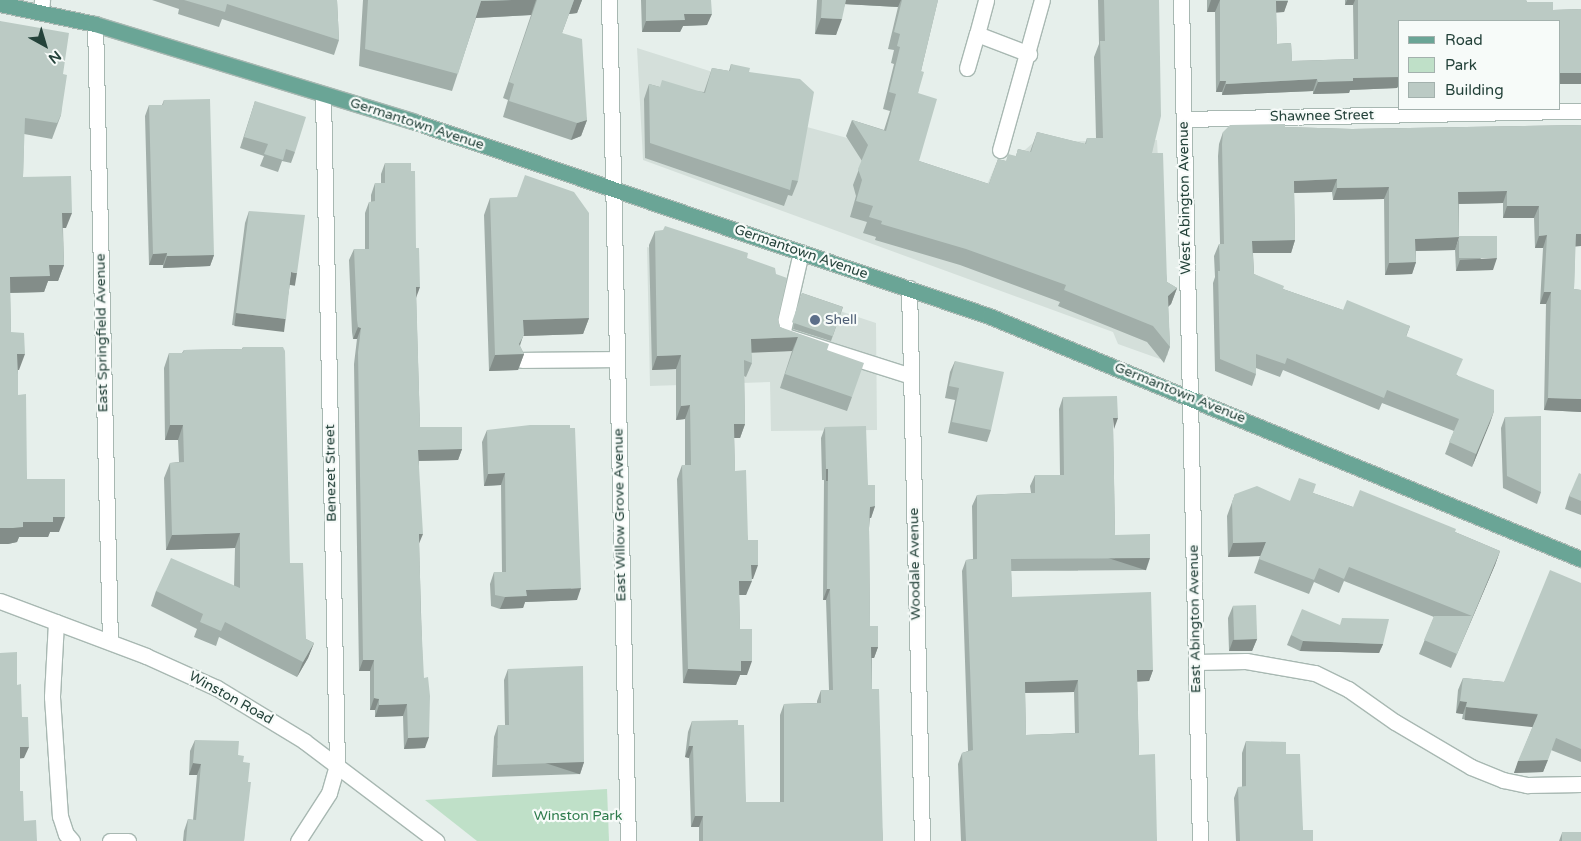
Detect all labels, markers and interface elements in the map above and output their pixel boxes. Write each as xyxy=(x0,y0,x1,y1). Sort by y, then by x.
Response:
north arrow xyxy=(20,20,70,70)
legend xyxy=(1398,20,1561,110)
text: Road xyxy=(1445,31,1483,49)
text: N xyxy=(45,47,64,67)
text: Park xyxy=(1445,56,1477,74)
text: Building xyxy=(1445,81,1504,99)
street label: Germantown Avenue xyxy=(348,94,486,154)
street label: Shawnee Street xyxy=(1270,107,1374,125)
street label: West Abington Avenue xyxy=(1175,121,1195,275)
street label: Germantown Avenue xyxy=(732,221,870,283)
street label: East Springfield Avenue xyxy=(92,253,112,413)
place label: Shell xyxy=(825,312,857,328)
marker: Shell xyxy=(809,314,821,326)
street label: Germantown Avenue xyxy=(1112,359,1248,427)
street label: Benezet Street xyxy=(322,424,340,522)
street label: East Willow Grove Avenue xyxy=(610,428,630,602)
street label: Woodale Avenue xyxy=(906,508,924,620)
street label: East Abington Avenue xyxy=(1185,545,1205,693)
street label: Winston Road xyxy=(186,668,276,728)
park label: Winston Park xyxy=(534,808,622,824)

